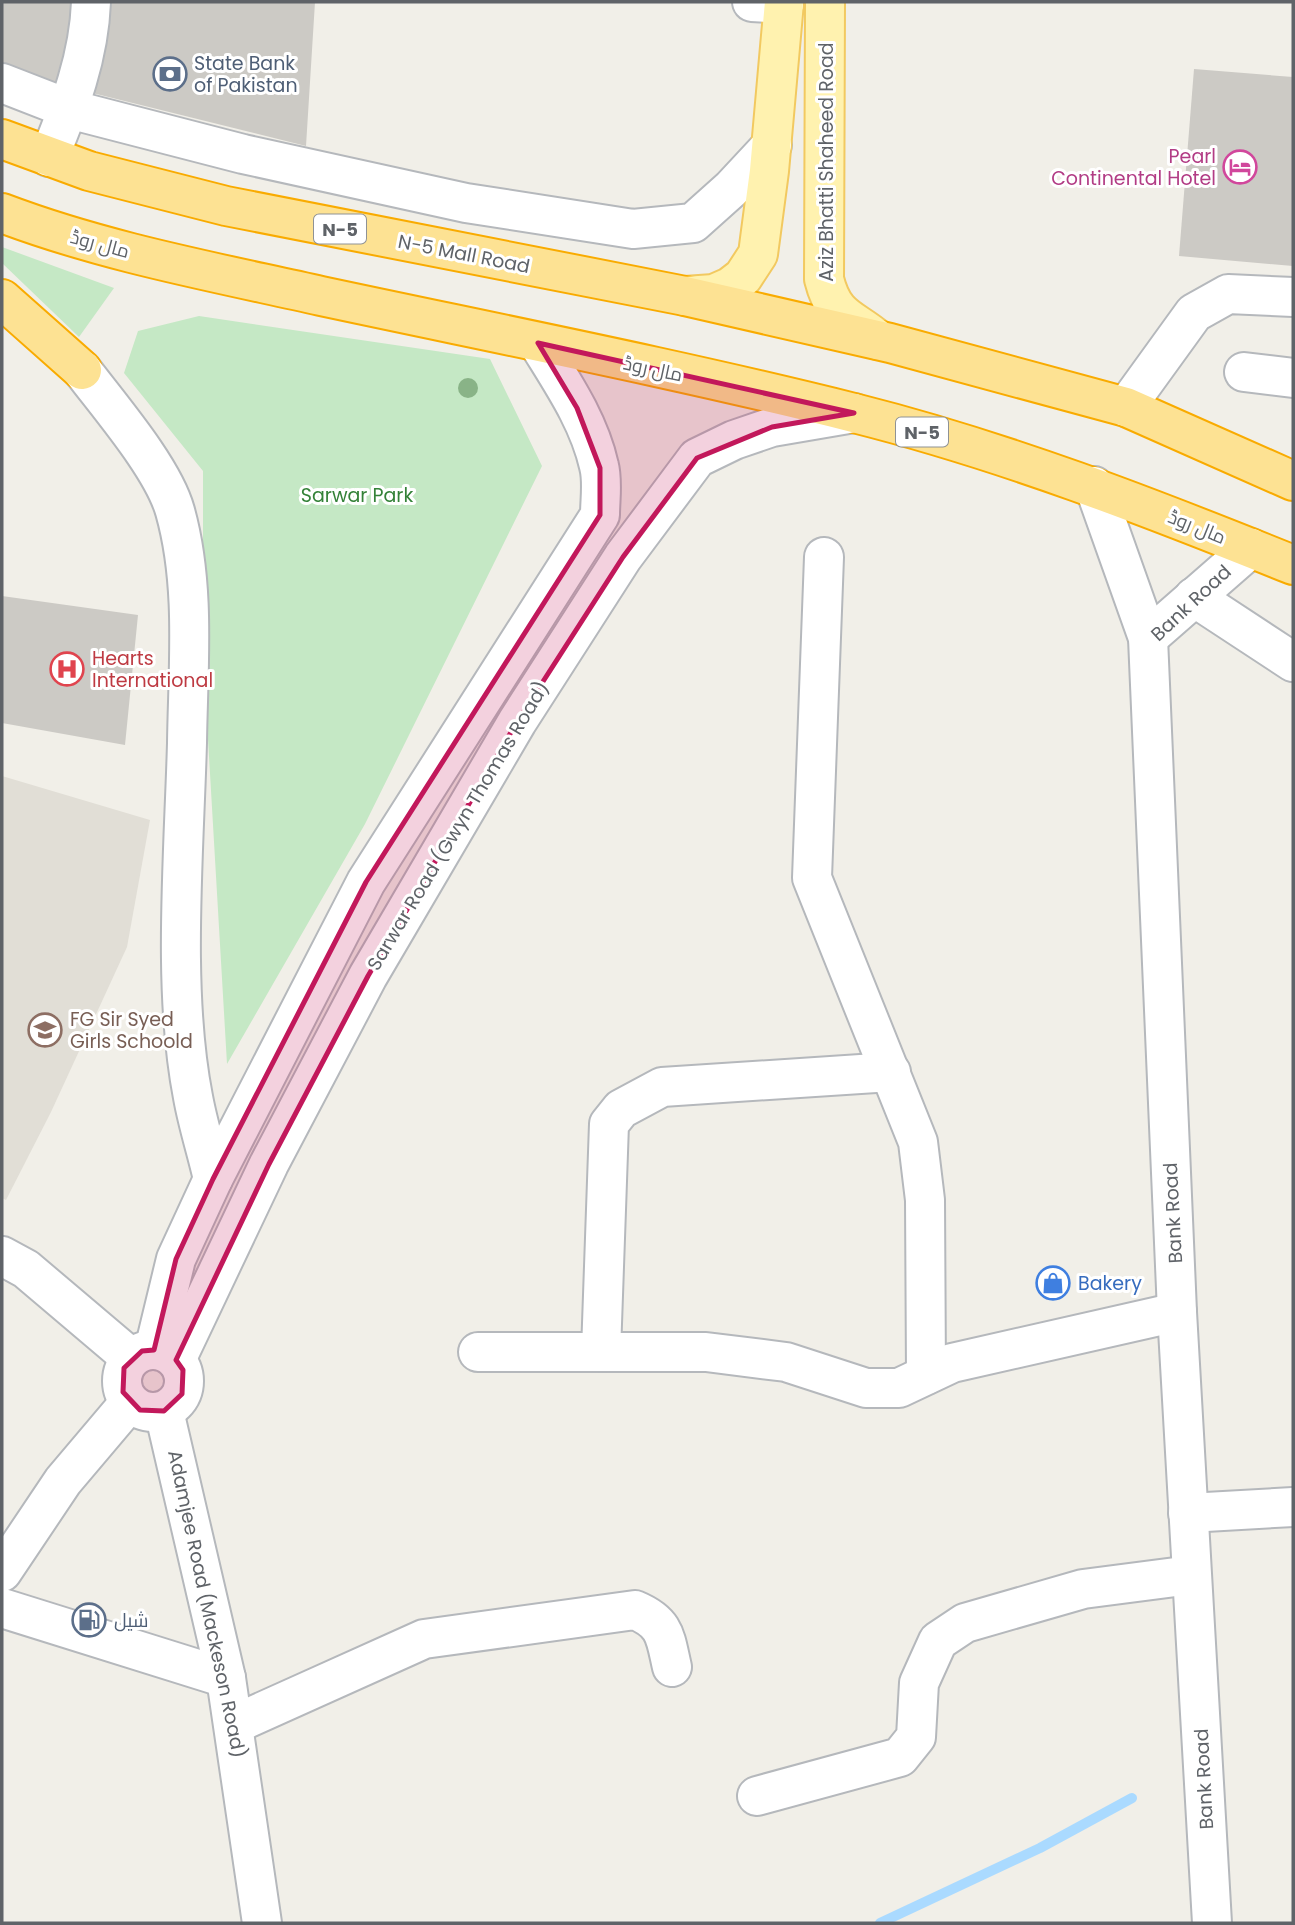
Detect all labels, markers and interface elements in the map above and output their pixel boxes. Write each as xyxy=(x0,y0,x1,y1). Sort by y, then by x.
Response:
street label: Aziz Bhatti Shaheed Road xyxy=(813,42,840,282)
place label: State Bank of Pakistan xyxy=(194,50,298,99)
bank icon: State Bank of Pakistan xyxy=(151,55,189,93)
place label: Pearl Continental Hotel xyxy=(1051,143,1216,192)
hotel icon: Pearl Continental Hotel xyxy=(1221,148,1259,186)
road number: N-5 xyxy=(314,214,366,244)
street label: مال روڈ xyxy=(67,223,133,265)
street label: N-5 Mall Road xyxy=(396,228,532,280)
street label: مال روڈ xyxy=(621,350,685,388)
road number: N-5 xyxy=(896,418,948,446)
park label: Sarwar Park xyxy=(301,482,413,509)
street label: مال روڈ xyxy=(1164,503,1230,551)
street label: Bank Road xyxy=(1145,559,1237,647)
place label: Hearts International xyxy=(92,645,213,694)
hospital icon: Hearts International xyxy=(48,650,86,688)
street label: Sarwar Road (Gwyn Thomas Road) xyxy=(361,676,555,976)
place label: FG Sir Syed Girls Schoold xyxy=(70,1006,193,1055)
school or university icon: FG Sir Syed Girls Schoold xyxy=(26,1011,64,1049)
street label: Bank Road xyxy=(1157,1162,1189,1264)
shop icon: Bakery xyxy=(1034,1264,1072,1302)
place label: Bakery xyxy=(1078,1270,1142,1297)
street label: Adamjee Road (Mackeson Road) xyxy=(161,1448,253,1760)
fuel station icon: شیل xyxy=(70,1601,108,1639)
place label: شیل xyxy=(114,1607,149,1634)
street label: Bank Road xyxy=(1188,1728,1220,1830)

